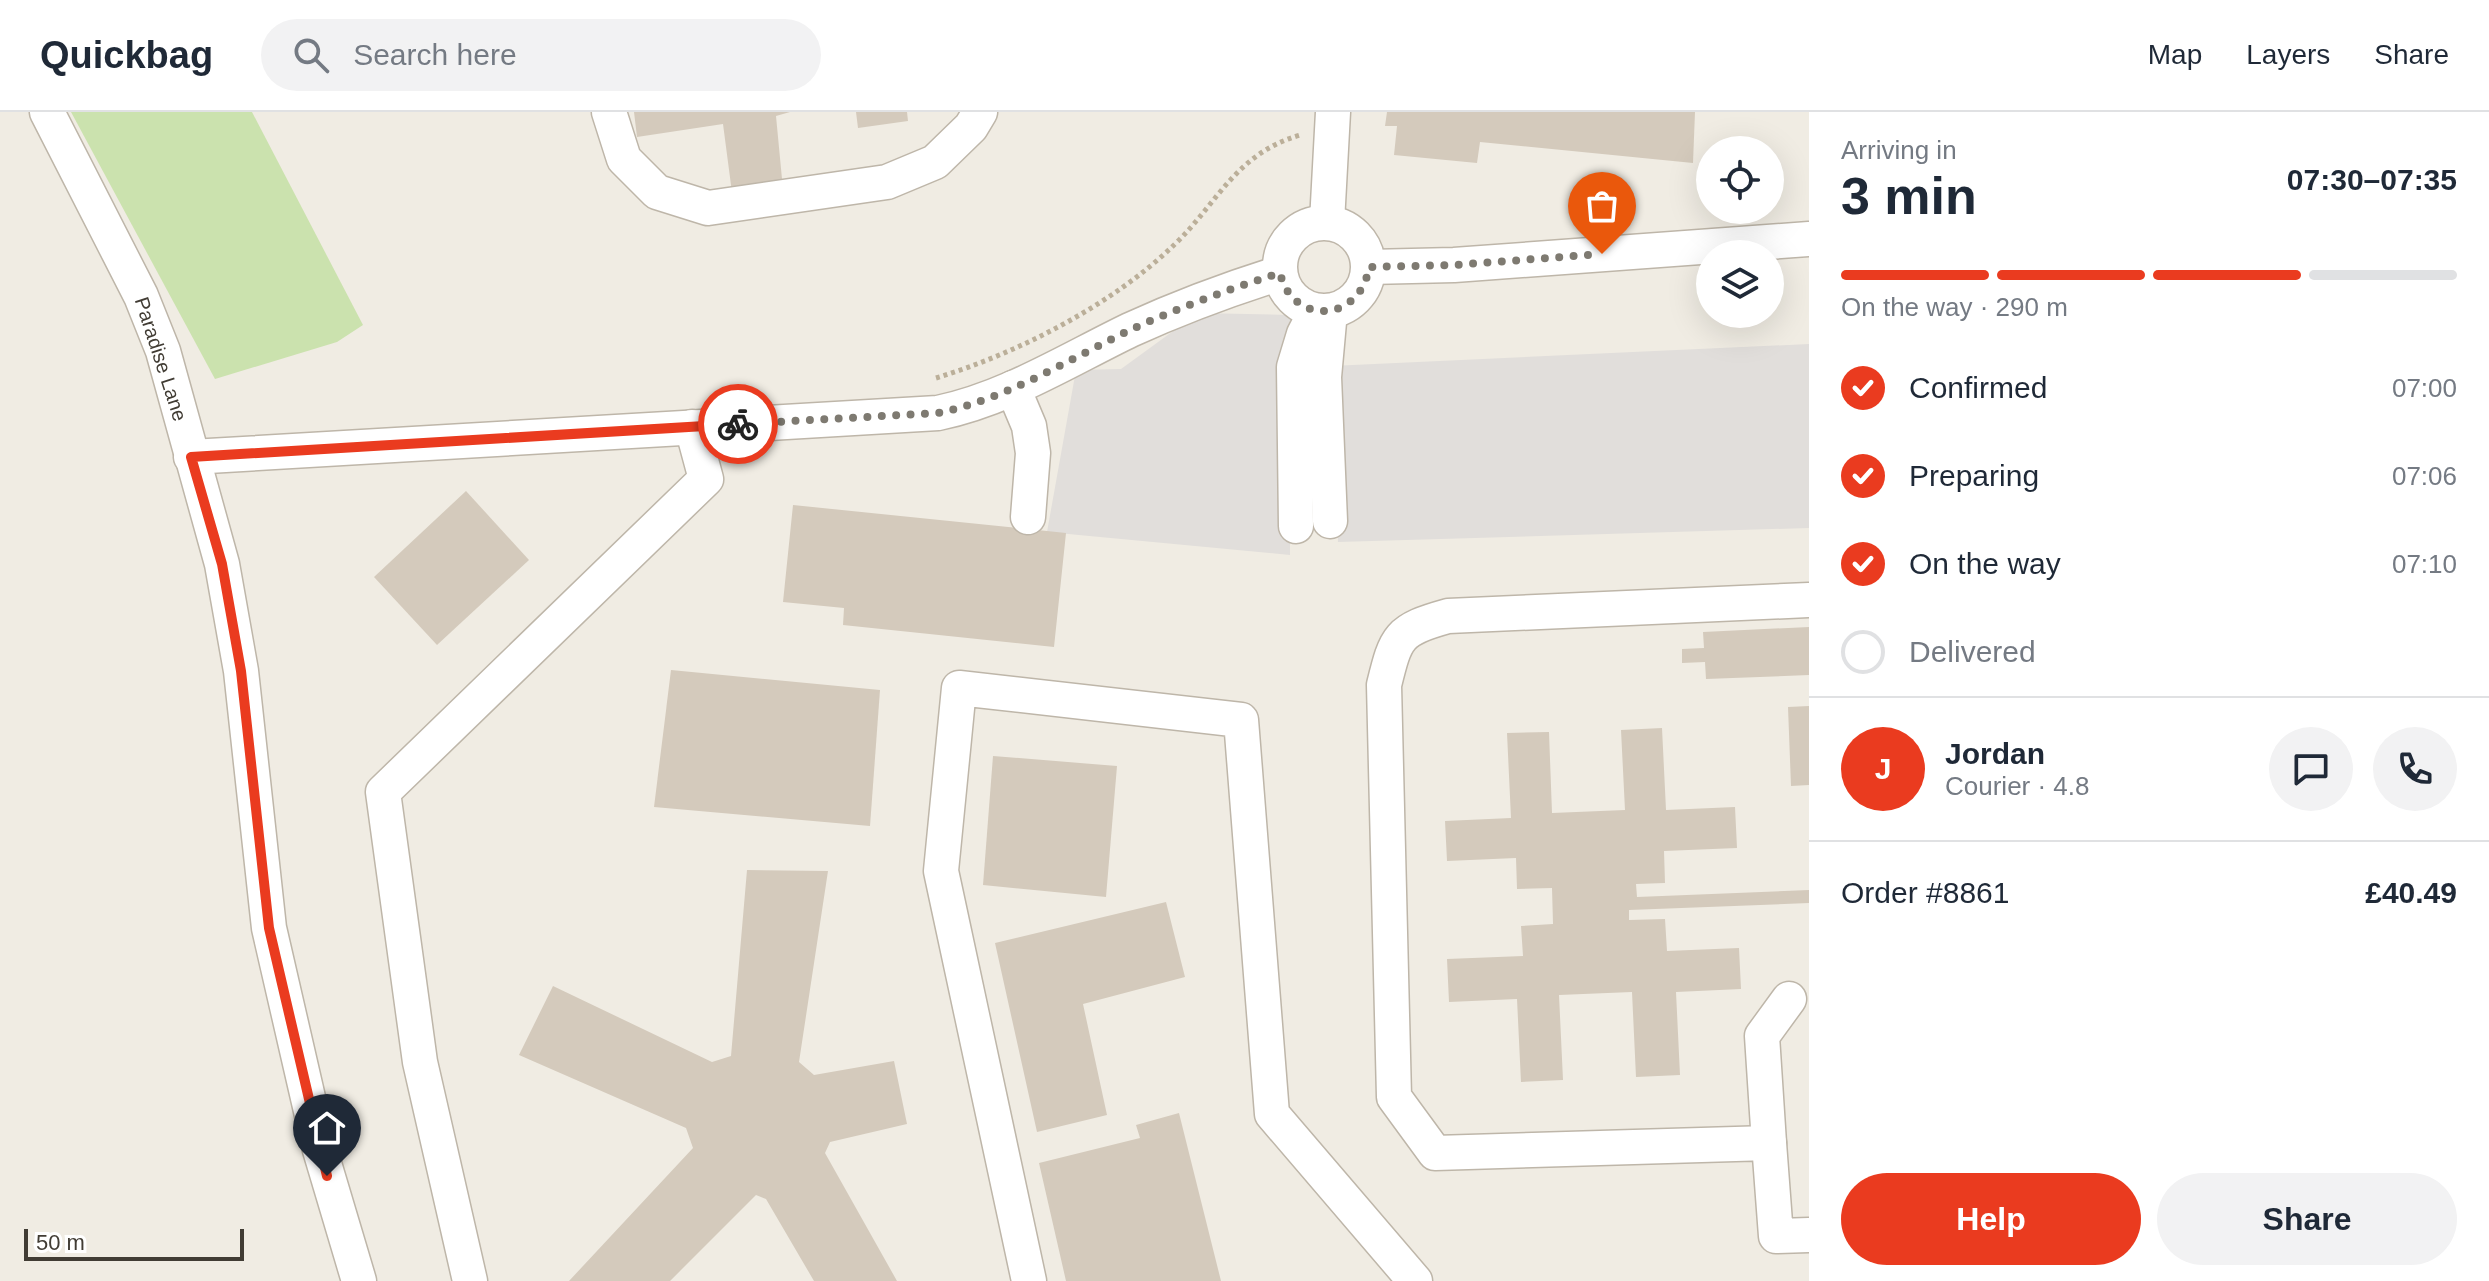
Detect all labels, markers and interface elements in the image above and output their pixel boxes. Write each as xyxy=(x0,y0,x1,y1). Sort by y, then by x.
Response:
search box xyxy=(261,19,821,91)
icon: search xyxy=(289,33,333,77)
text: Quickbag xyxy=(40,34,213,76)
text: Search here xyxy=(353,38,517,71)
text: Map xyxy=(2148,39,2202,70)
text: Layers xyxy=(2246,39,2330,70)
text: Share xyxy=(2374,39,2449,70)
text: Arriving in xyxy=(1841,135,1957,165)
map controls xyxy=(1696,136,1784,328)
button: locate xyxy=(1696,136,1784,224)
text: 07:30–07:35 xyxy=(2287,163,2457,196)
text: 3 min xyxy=(1841,167,1977,225)
pin xyxy=(1568,172,1636,254)
icon: bag xyxy=(1580,184,1624,228)
button: layers xyxy=(1696,240,1784,328)
text: On the way · 290 m xyxy=(1841,292,2068,322)
street label: Paradise Lane xyxy=(131,294,191,424)
icon: check xyxy=(1841,366,1885,410)
text: Confirmed xyxy=(1909,371,2047,404)
text: 07:00 xyxy=(2392,373,2457,403)
courier xyxy=(698,384,778,464)
icon: bike xyxy=(716,402,760,446)
icon: check xyxy=(1841,454,1885,498)
text: Preparing xyxy=(1909,459,2039,492)
text: 07:06 xyxy=(2392,461,2457,491)
icon: check xyxy=(1841,542,1885,586)
text: On the way xyxy=(1909,547,2061,580)
text: 07:10 xyxy=(2392,549,2457,579)
text: Delivered xyxy=(1909,635,2036,668)
button: chat xyxy=(2269,727,2353,811)
button: phone xyxy=(2373,727,2457,811)
text: Jordan xyxy=(1945,737,2045,770)
text: J xyxy=(1875,752,1891,785)
text: Courier · 4.8 xyxy=(1945,771,2090,801)
text: Order #8861 xyxy=(1841,876,2009,909)
text: £40.49 xyxy=(2365,876,2457,909)
pin xyxy=(293,1094,361,1176)
icon: home xyxy=(305,1106,349,1150)
button: Help xyxy=(1841,1173,2141,1265)
button: Share xyxy=(2157,1173,2457,1265)
scale bar xyxy=(24,1225,244,1261)
text: 50 m xyxy=(36,1230,85,1255)

